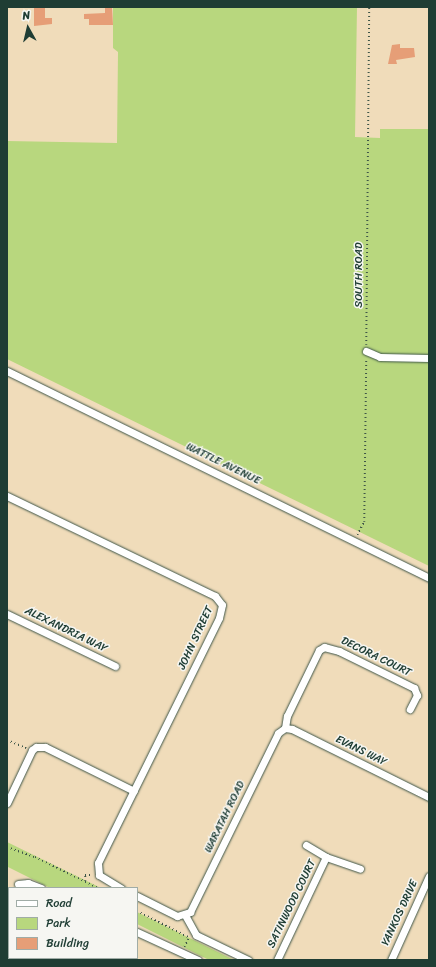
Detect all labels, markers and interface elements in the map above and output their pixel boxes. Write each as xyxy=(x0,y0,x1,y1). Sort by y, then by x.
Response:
text: N xyxy=(21,6,31,26)
north arrow xyxy=(8,8,48,48)
street label: SOUTH ROAD xyxy=(352,242,366,308)
street label: WATTLE AVENUE xyxy=(184,440,262,488)
street label: JOHN STREET xyxy=(176,604,216,672)
street label: ALEXANDRIA WAY xyxy=(23,605,109,655)
street label: DECORA COURT xyxy=(339,634,413,680)
street label: EVANS WAY xyxy=(333,733,389,769)
street label: WARATAH ROAD xyxy=(202,779,248,855)
street label: SATINWOOD COURT xyxy=(265,858,319,950)
street label: YANKOS DRIVE xyxy=(379,877,421,949)
legend xyxy=(8,887,138,959)
text: Road xyxy=(46,892,72,914)
text: Park xyxy=(46,912,71,934)
text: Building xyxy=(46,932,89,954)

